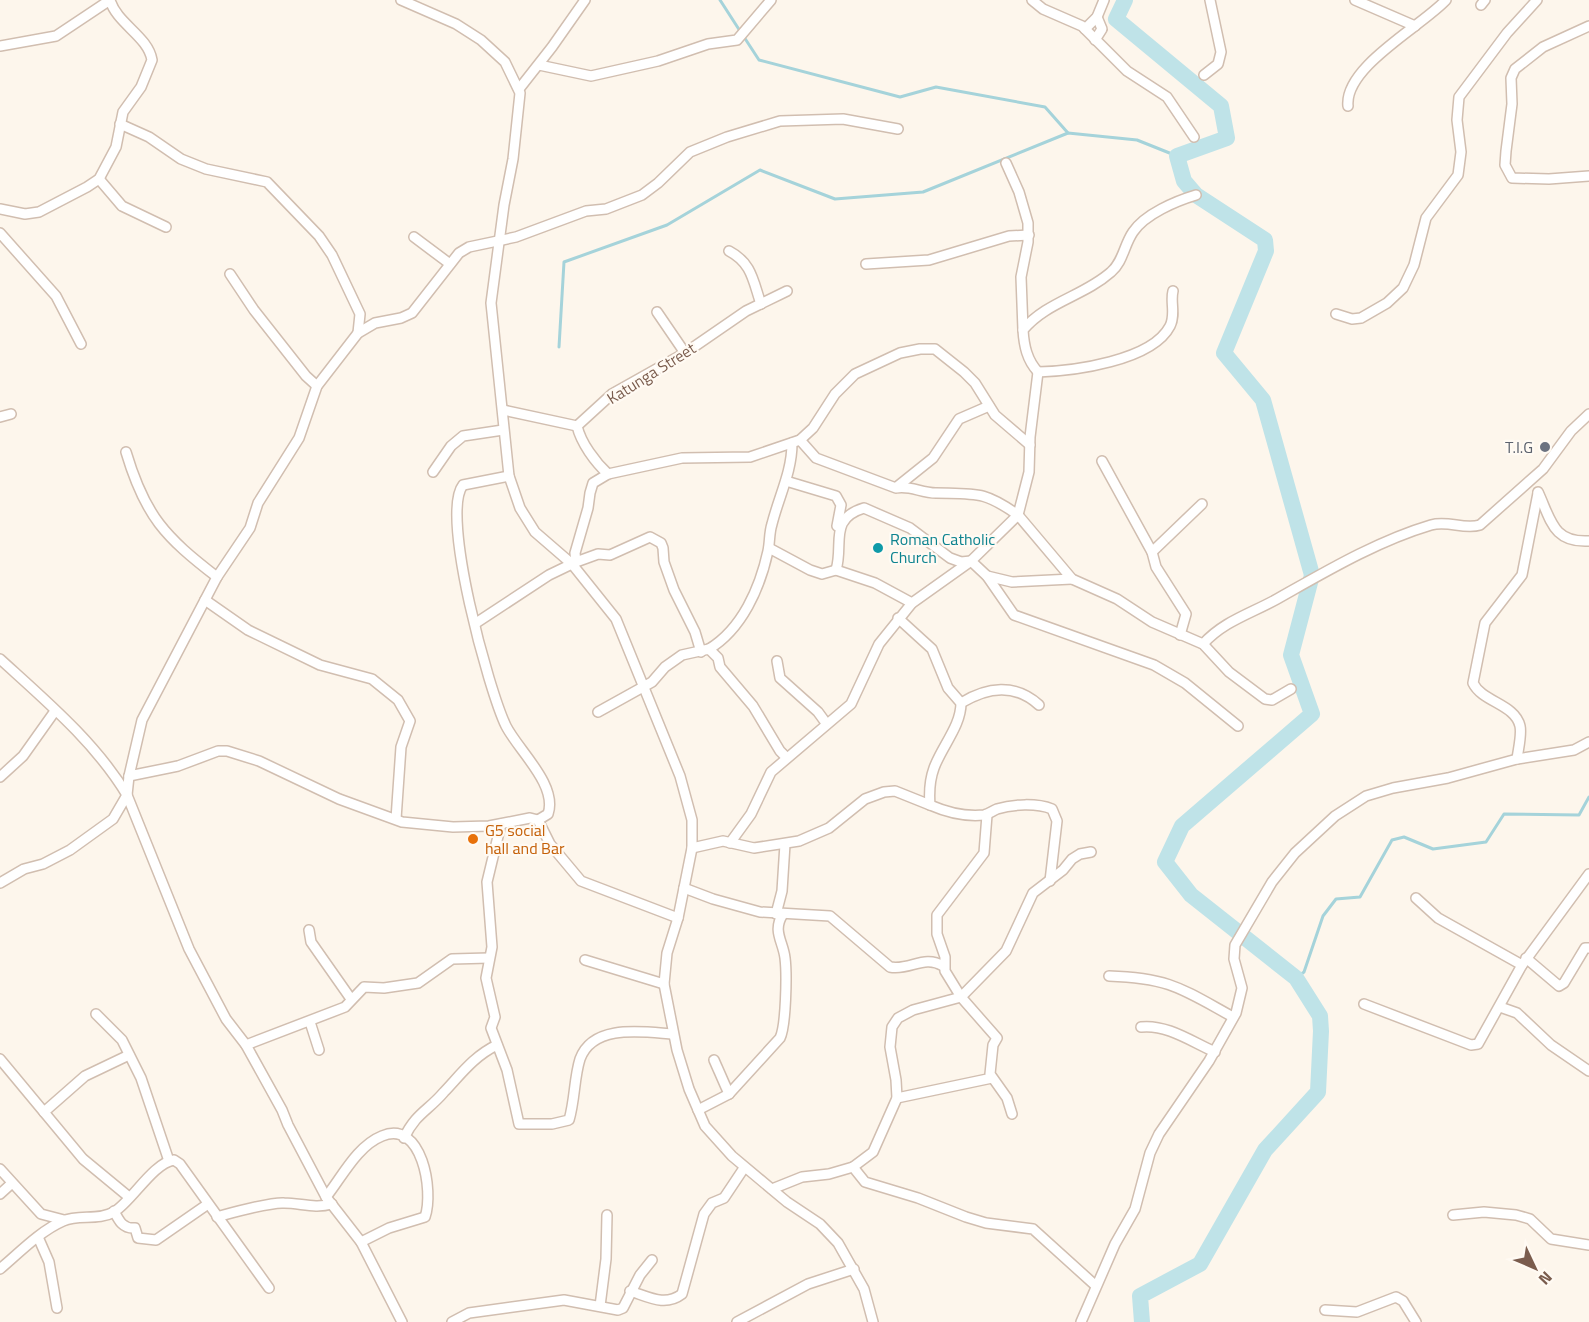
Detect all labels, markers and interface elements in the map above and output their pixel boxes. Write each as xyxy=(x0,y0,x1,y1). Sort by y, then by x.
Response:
street label: Katunga Street xyxy=(602,336,700,410)
place label: T.I.G xyxy=(1505,435,1533,459)
marker: T.I.G xyxy=(1538,440,1552,454)
place label: Roman Catholic Church xyxy=(890,527,995,569)
marker: Roman Catholic Church xyxy=(871,541,885,555)
place label: G5 social hall and Bar xyxy=(485,818,565,860)
marker: G5 social hall and Bar xyxy=(466,832,480,846)
north arrow xyxy=(1505,1238,1565,1298)
text: N xyxy=(1533,1266,1558,1291)

